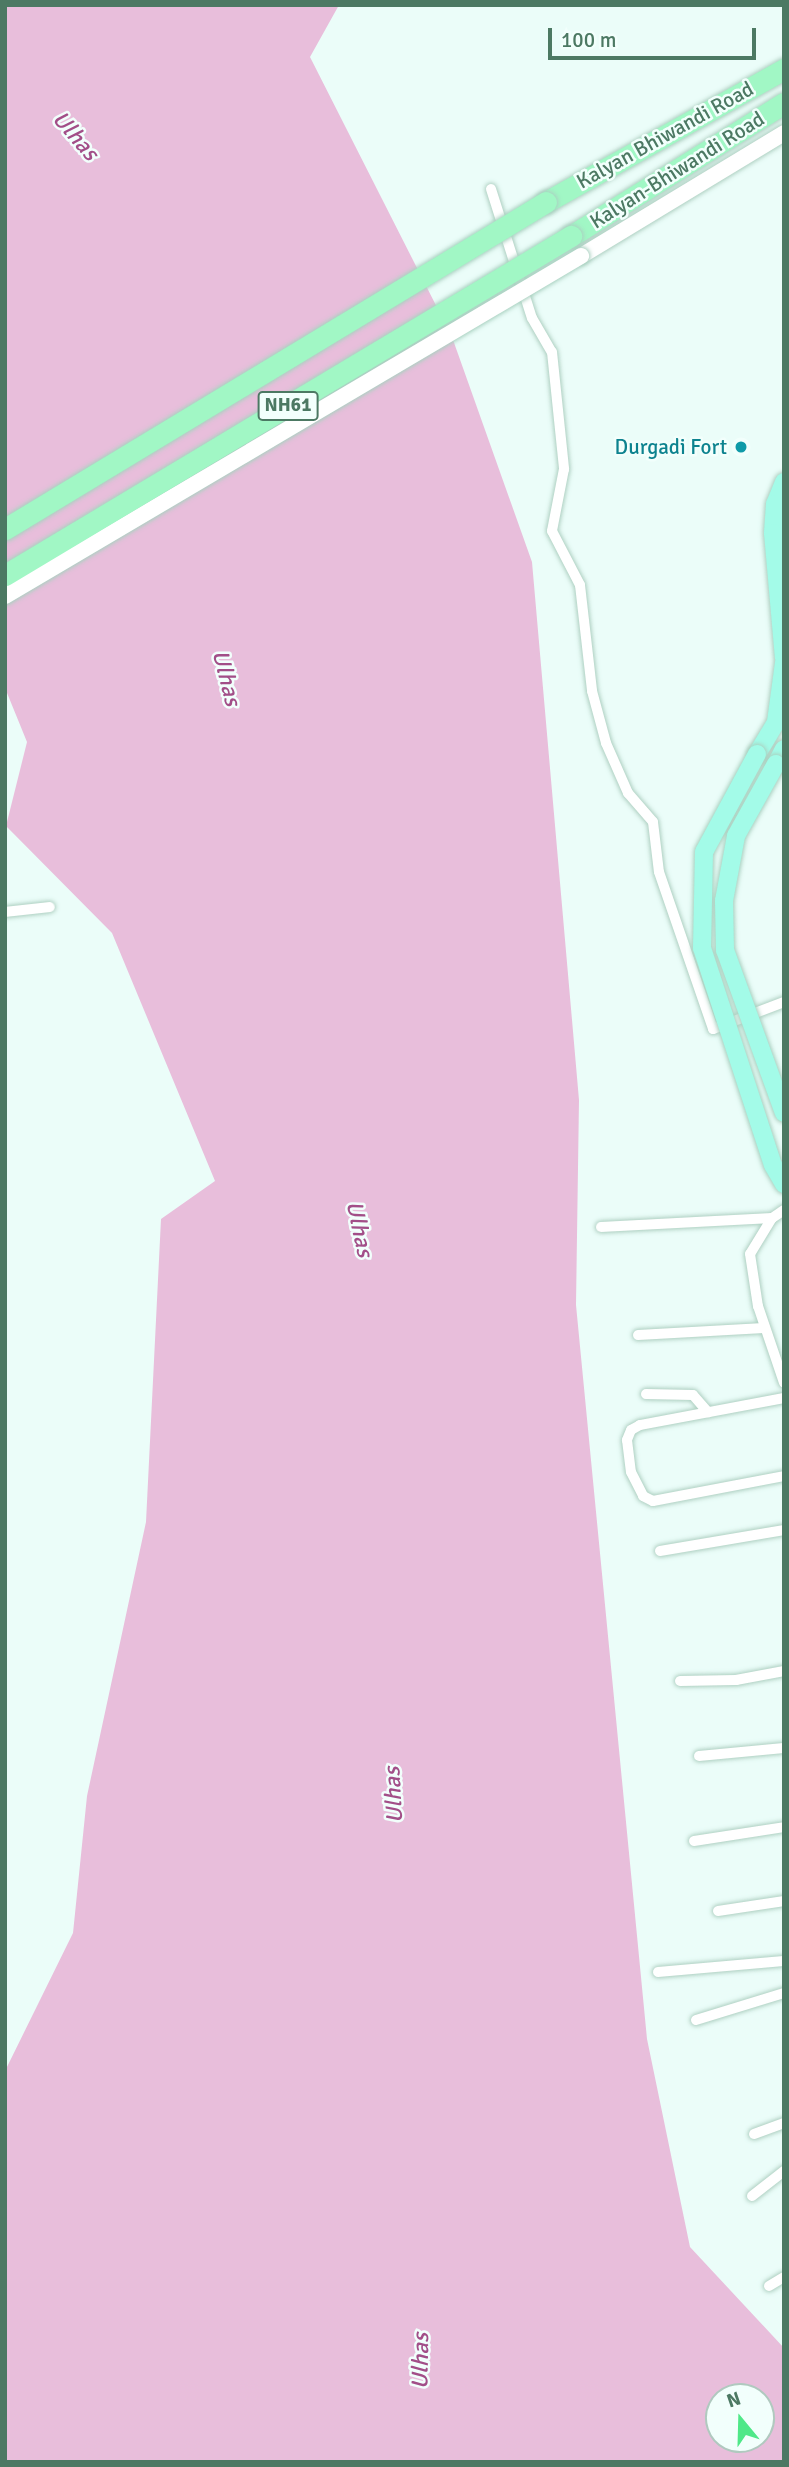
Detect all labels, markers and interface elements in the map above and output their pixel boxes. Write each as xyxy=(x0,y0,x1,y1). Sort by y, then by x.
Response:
scale bar xyxy=(551,14,759,58)
text: 100 m xyxy=(561,27,616,53)
street label: Kalyan Bhiwandi Road xyxy=(572,76,758,194)
water label: Ulhas xyxy=(46,106,104,166)
street label: Kalyan-Bhiwandi Road xyxy=(585,106,769,234)
road number: NH61 xyxy=(256,390,320,422)
place label: Durgadi Fort xyxy=(615,434,727,460)
marker: Durgadi Fort xyxy=(733,439,749,455)
water label: Ulhas xyxy=(206,647,246,709)
water label: Ulhas xyxy=(340,1199,378,1259)
water label: Ulhas xyxy=(379,1766,409,1824)
water label: Ulhas xyxy=(407,2333,435,2389)
north arrow xyxy=(705,2383,775,2453)
text: N xyxy=(724,2387,744,2414)

